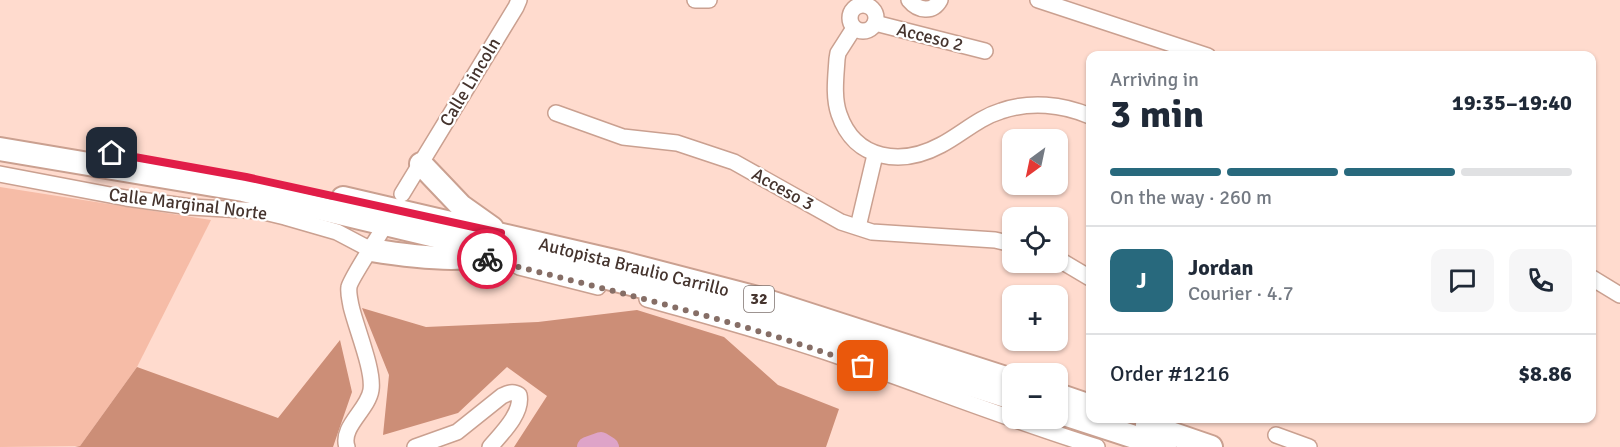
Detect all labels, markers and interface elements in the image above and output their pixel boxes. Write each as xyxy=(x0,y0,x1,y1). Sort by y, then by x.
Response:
street label: Acceso 2 xyxy=(895,18,965,56)
street label: Calle Lincoln xyxy=(435,34,505,130)
text: Arriving in xyxy=(1110,67,1199,92)
text: 19:35–19:40 xyxy=(1452,89,1572,116)
text: 3 min xyxy=(1110,90,1204,138)
pin xyxy=(86,127,137,178)
north arrow xyxy=(1002,129,1068,195)
map controls xyxy=(1002,129,1068,429)
icon: home xyxy=(95,136,128,169)
street label: Acceso 3 xyxy=(748,163,818,215)
street label: Calle Marginal Norte xyxy=(108,183,268,225)
text: On the way · 260 m xyxy=(1110,185,1272,210)
button: locate xyxy=(1002,207,1068,273)
courier xyxy=(457,229,517,289)
street label: Autopista Braulio Carrillo xyxy=(537,233,731,301)
icon: bike xyxy=(471,243,504,276)
button: chat xyxy=(1431,249,1494,312)
button: phone xyxy=(1509,249,1572,312)
text: Jordan xyxy=(1188,254,1254,281)
text: J xyxy=(1136,267,1147,294)
text: Courier · 4.7 xyxy=(1188,281,1294,306)
button: + xyxy=(1002,285,1068,351)
road number: 32 xyxy=(744,286,774,312)
pin xyxy=(837,340,888,391)
icon: bag xyxy=(846,349,879,382)
text: Order #1216 xyxy=(1110,360,1230,387)
text: $8.86 xyxy=(1518,360,1572,387)
button: − xyxy=(1002,363,1068,429)

